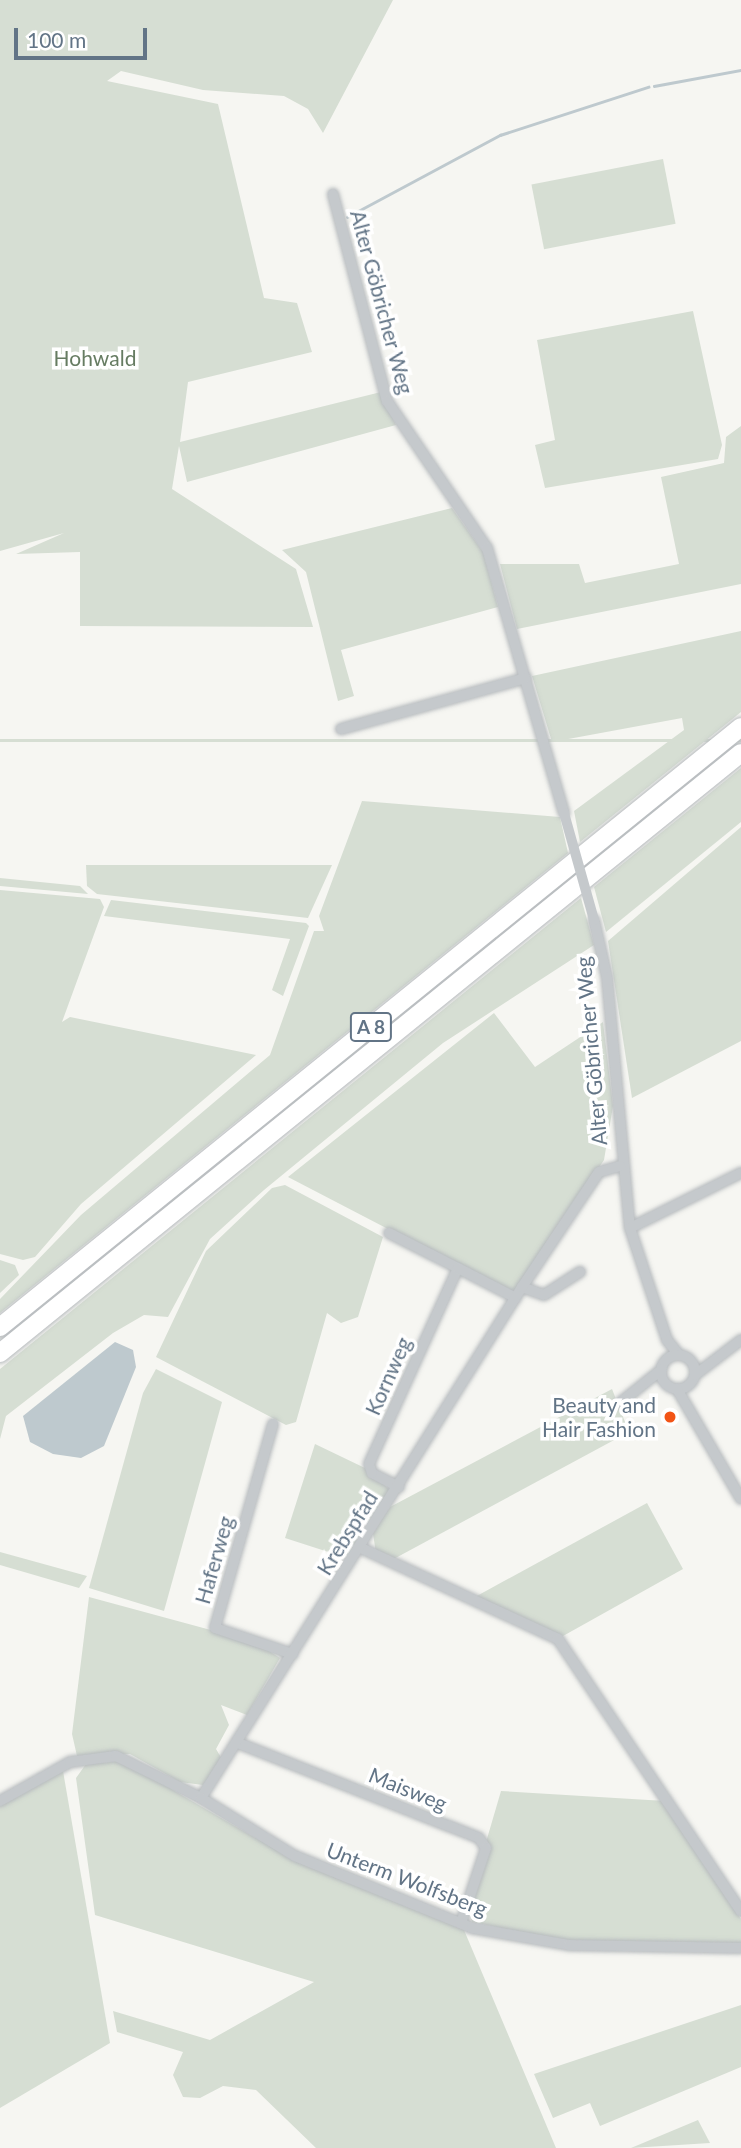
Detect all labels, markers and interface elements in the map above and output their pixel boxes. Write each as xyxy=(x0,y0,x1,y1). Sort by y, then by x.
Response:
scale bar xyxy=(18,14,150,58)
text: 100 m xyxy=(27,27,86,52)
street label: Alter Göbricher Weg xyxy=(345,207,419,397)
park label: Hohwald xyxy=(54,345,136,371)
street label: Alter Göbricher Weg xyxy=(570,955,612,1147)
road number: A 8 xyxy=(348,1012,394,1042)
street label: Kornweg xyxy=(360,1333,416,1419)
place label: Beauty and Hair Fashion xyxy=(541,1392,656,1442)
marker: Beauty and Hair Fashion xyxy=(662,1409,678,1425)
street label: Krebspfad xyxy=(311,1486,383,1580)
street label: Haferweg xyxy=(189,1513,239,1607)
street label: Maisweg xyxy=(365,1762,451,1816)
street label: Unterm Wolfsberg xyxy=(323,1837,491,1921)

